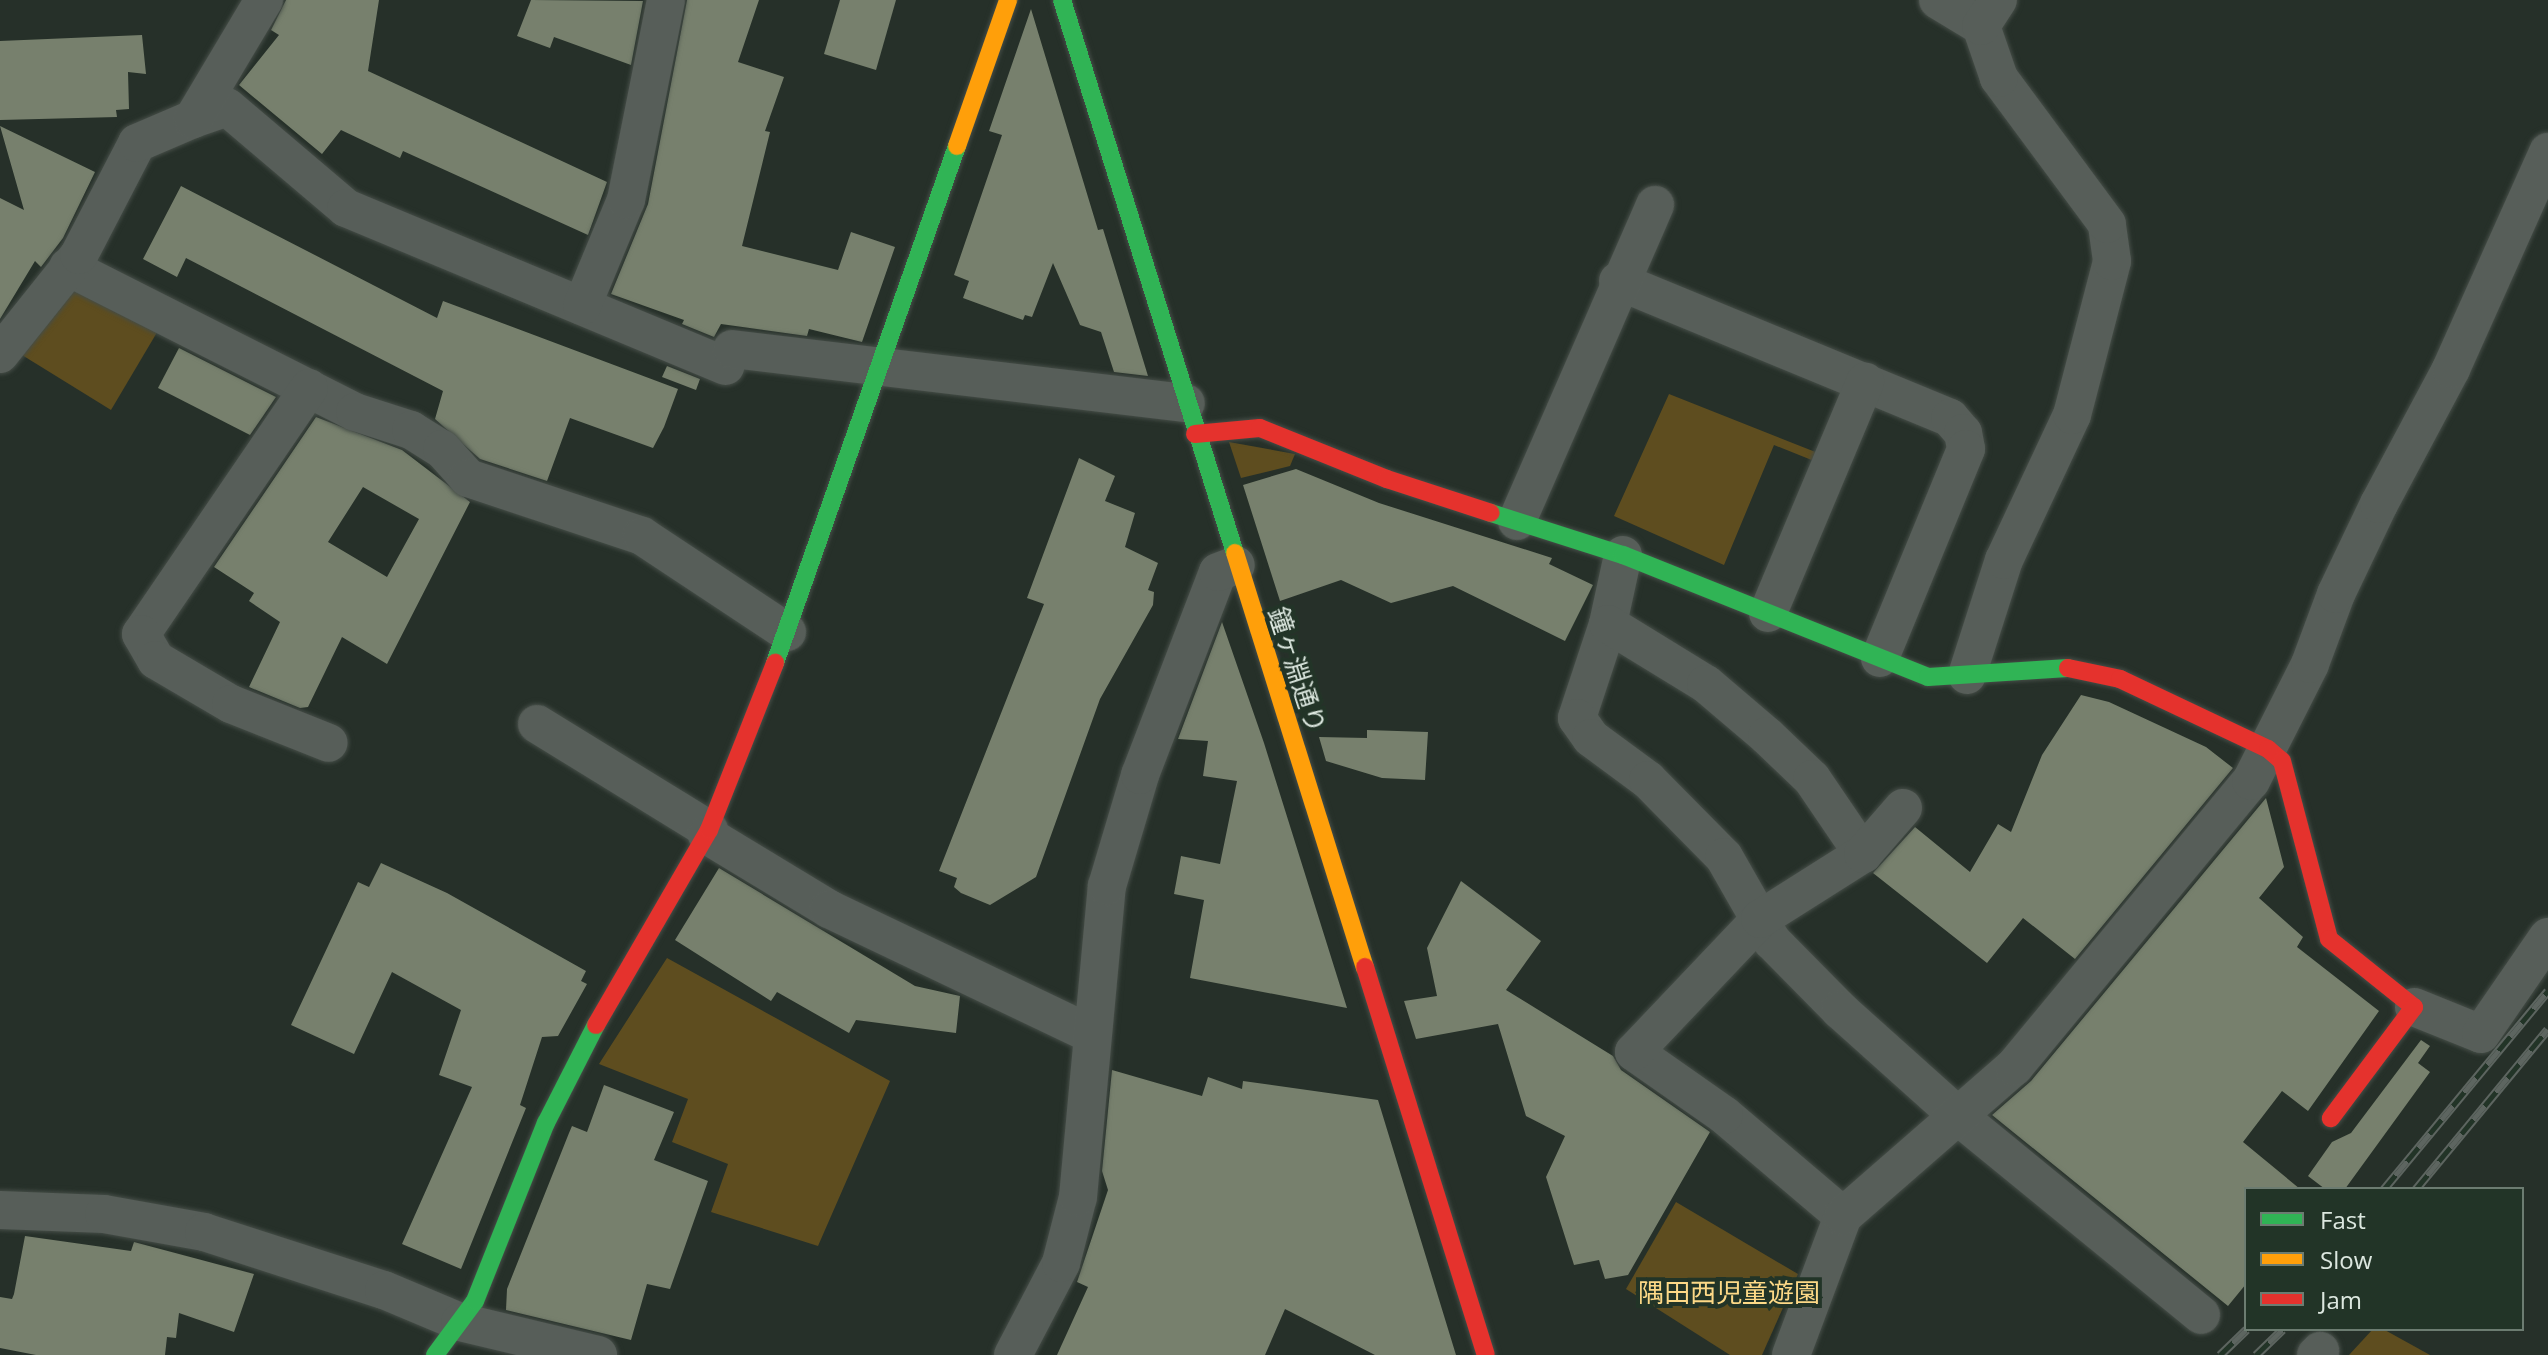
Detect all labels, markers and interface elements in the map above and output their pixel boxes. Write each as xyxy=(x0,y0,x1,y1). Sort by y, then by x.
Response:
street label: 鐘ヶ淵通り xyxy=(1262,603,1332,737)
legend xyxy=(2244,1187,2524,1331)
text: Fast xyxy=(2320,1203,2366,1236)
text: Slow xyxy=(2320,1243,2372,1276)
park label: 隅田西児童遊園 xyxy=(1638,1277,1820,1309)
text: Jam xyxy=(2320,1283,2362,1316)

